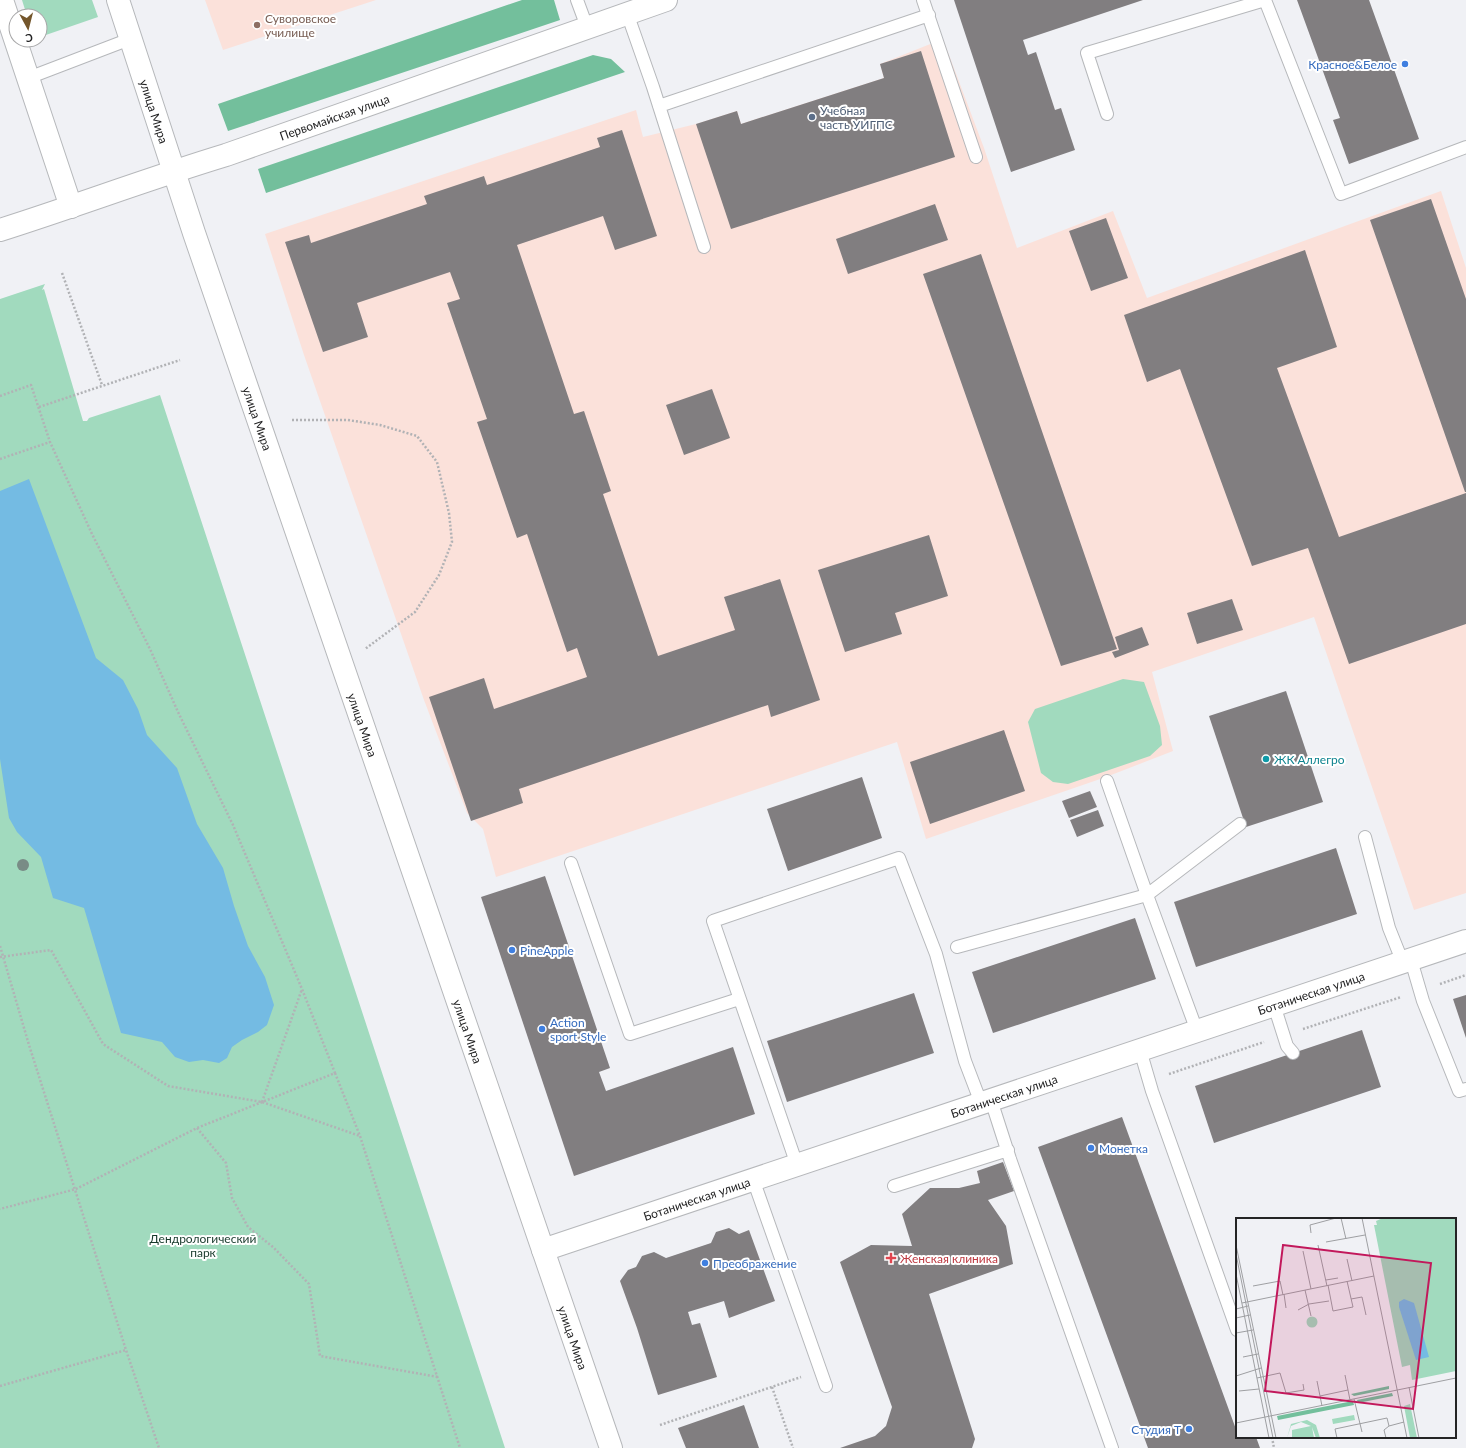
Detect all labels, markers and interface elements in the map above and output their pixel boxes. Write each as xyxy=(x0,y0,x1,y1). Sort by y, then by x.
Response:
north arrow xyxy=(8,8,48,48)
place label: Суворовское училище xyxy=(265,11,336,40)
marker: Суворовское училище xyxy=(252,20,262,30)
text: С xyxy=(24,32,34,45)
place label: Красное&Белое xyxy=(1308,57,1397,72)
marker: Красное&Белое xyxy=(1400,59,1410,69)
street label: улица Мира xyxy=(137,77,172,145)
street label: Первомайская улица xyxy=(277,91,391,143)
place label: Учебная часть УИГПС xyxy=(820,103,893,132)
marker: Учебная часть УИГПС xyxy=(807,112,817,122)
street label: улица Мира xyxy=(240,384,276,452)
street label: улица Мира xyxy=(345,691,381,759)
place label: ЖК Аллегро xyxy=(1274,752,1345,767)
marker: ЖК Аллегро xyxy=(1261,754,1271,764)
place label: PineApple xyxy=(520,943,574,958)
marker: PineApple xyxy=(507,945,517,955)
street label: Ботаническая улица xyxy=(1256,968,1367,1018)
street label: улица Мира xyxy=(450,997,486,1065)
place label: Action sport Style xyxy=(550,1015,606,1044)
marker: Action sport Style xyxy=(537,1024,547,1034)
street label: Ботаническая улица xyxy=(948,1071,1059,1121)
place label: Монетка xyxy=(1099,1141,1148,1156)
marker: Монетка xyxy=(1086,1143,1096,1153)
street label: Ботаническая улица xyxy=(641,1174,752,1223)
inset map xyxy=(1236,1218,1456,1438)
park label: Дендрологический парк xyxy=(150,1231,257,1260)
place label: Женская клиника xyxy=(900,1251,998,1266)
marker: Женская клиника xyxy=(885,1252,897,1264)
place label: Преображение xyxy=(713,1256,797,1271)
marker: Преображение xyxy=(700,1258,710,1268)
street label: улица Мира xyxy=(555,1304,591,1372)
place label: Студия Т xyxy=(1131,1422,1181,1437)
marker: Студия Т xyxy=(1184,1424,1194,1434)

